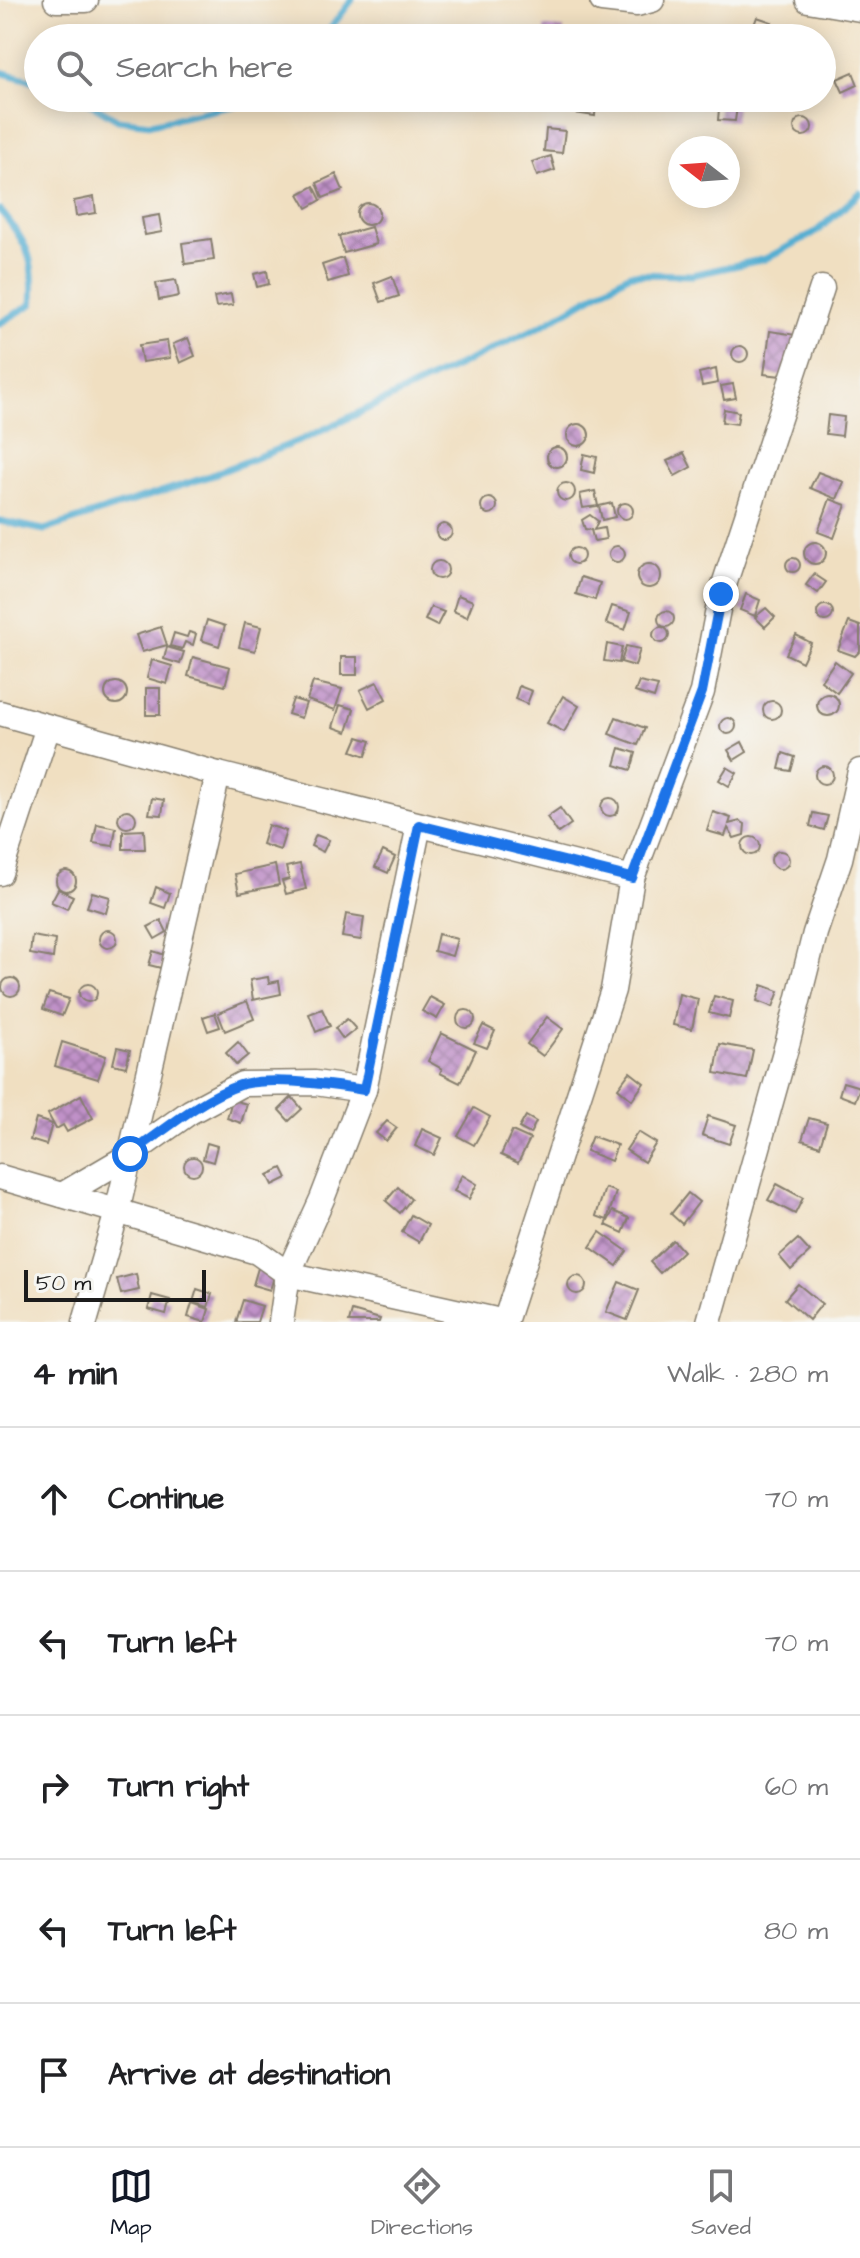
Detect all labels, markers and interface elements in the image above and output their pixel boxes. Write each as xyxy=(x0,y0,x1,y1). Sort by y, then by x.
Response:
search box xyxy=(24,24,836,112)
icon: search xyxy=(52,46,96,90)
text: Search here xyxy=(116,47,293,89)
north arrow xyxy=(668,136,740,208)
route end xyxy=(703,576,739,612)
route start xyxy=(112,1136,148,1172)
scale bar xyxy=(24,1266,206,1302)
text: 50 m xyxy=(36,1268,91,1299)
text: 4 min xyxy=(32,1350,117,1398)
text: Walk · 280 m xyxy=(667,1356,828,1392)
icon: ahead xyxy=(32,1477,76,1521)
text: Continue xyxy=(108,1478,224,1520)
text: 70 m xyxy=(765,1481,828,1517)
icon: left xyxy=(32,1621,76,1665)
text: Turn left xyxy=(108,1622,236,1664)
text: 70 m xyxy=(765,1625,828,1661)
icon: right xyxy=(32,1765,76,1809)
text: Turn right xyxy=(108,1766,249,1808)
text: 60 m xyxy=(765,1769,828,1805)
icon: left xyxy=(32,1909,76,1953)
text: Turn left xyxy=(108,1910,236,1952)
text: 80 m xyxy=(764,1913,828,1949)
icon: arrive xyxy=(32,2053,76,2097)
text: Arrive at destination xyxy=(108,2054,390,2096)
tab: Map xyxy=(109,2164,153,2243)
tab: Directions xyxy=(371,2164,473,2243)
tab: Saved xyxy=(691,2164,751,2243)

